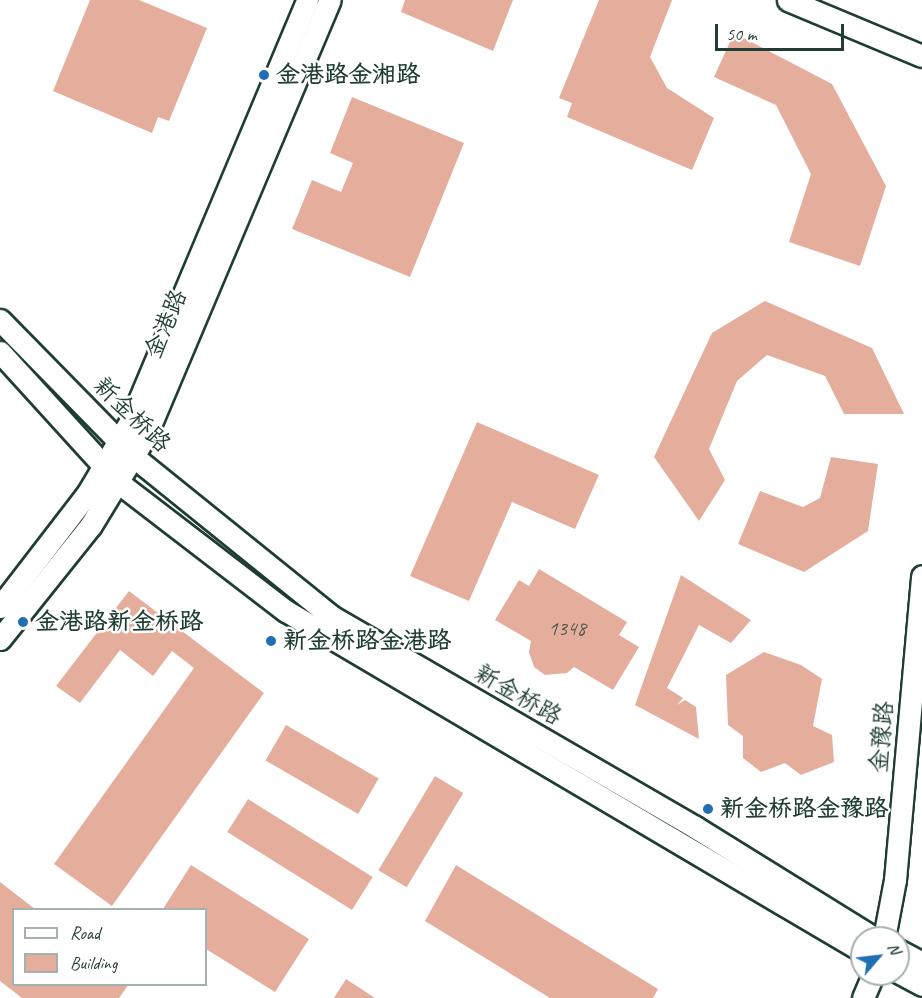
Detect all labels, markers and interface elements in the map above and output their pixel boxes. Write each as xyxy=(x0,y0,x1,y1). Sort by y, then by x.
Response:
scale bar xyxy=(718,12,847,50)
text: 50 m xyxy=(726,23,757,45)
place label: 金港路金湘路 xyxy=(276,61,420,89)
marker: 金港路金湘路 xyxy=(257,68,271,82)
street label: 金港路 xyxy=(139,285,193,363)
street label: 新金桥路 xyxy=(87,371,177,459)
place label: 金港路新金桥路 xyxy=(35,608,203,636)
marker: 金港路新金桥路 xyxy=(16,615,30,629)
house number: 1348 xyxy=(548,615,586,641)
place label: 新金桥路金港路 xyxy=(283,627,451,655)
marker: 新金桥路金港路 xyxy=(264,634,278,648)
street label: 新金桥路 xyxy=(469,659,567,731)
street label: 金豫路 xyxy=(865,700,899,774)
place label: 新金桥路金豫路 xyxy=(720,795,888,823)
marker: 新金桥路金豫路 xyxy=(701,802,715,816)
legend xyxy=(12,908,207,986)
text: Road xyxy=(70,922,100,944)
north arrow xyxy=(850,926,910,986)
text: N xyxy=(883,939,905,958)
text: Building xyxy=(70,952,117,974)

